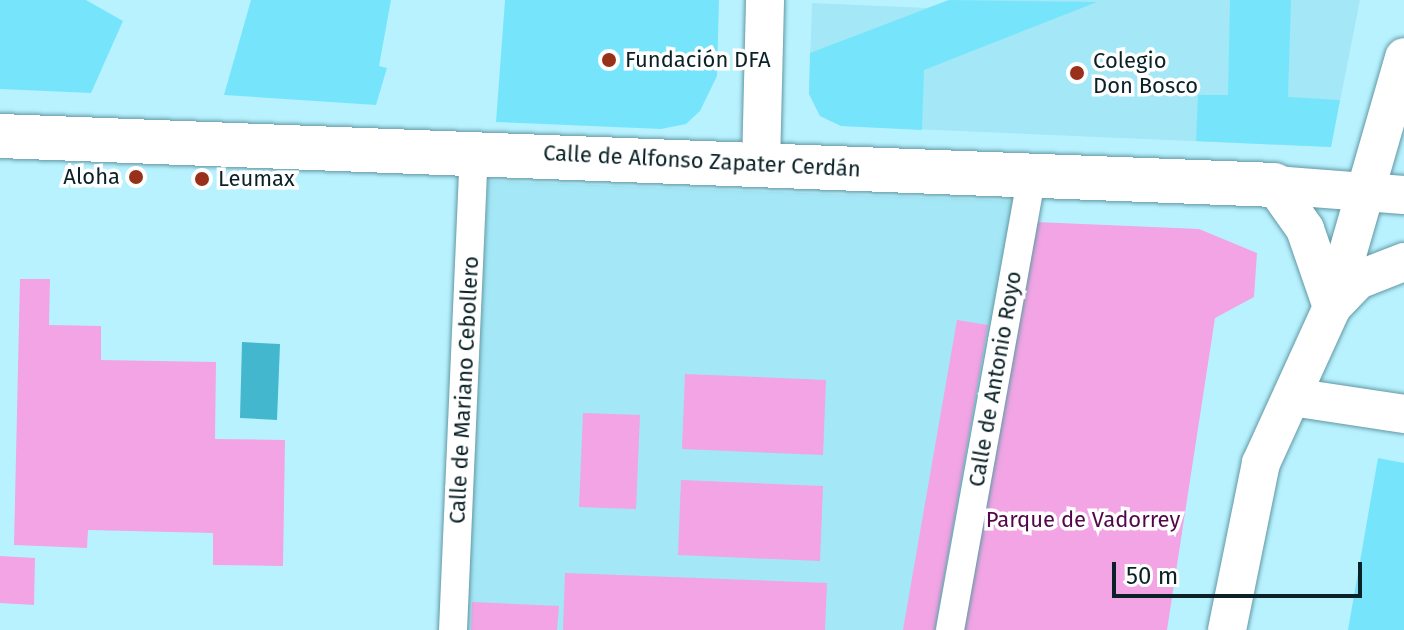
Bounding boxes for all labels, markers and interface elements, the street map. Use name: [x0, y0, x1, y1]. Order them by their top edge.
place label: Fundación DFA: [625, 47, 771, 73]
place label: Colegio Don Bosco: [1093, 47, 1198, 98]
marker: Fundación DFA: [600, 51, 618, 69]
marker: Colegio Don Bosco: [1068, 64, 1086, 82]
street label: Calle de Alfonso Zapater Cerdán: [543, 139, 861, 183]
place label: Aloha: [63, 164, 120, 190]
place label: Leumax: [218, 166, 295, 192]
marker: Aloha: [127, 168, 145, 186]
marker: Leumax: [193, 170, 211, 188]
street label: Calle de Mariano Cebollero: [444, 256, 484, 524]
street label: Calle de Antonio Royo: [963, 269, 1027, 489]
park label: Parque de Vadorrey: [986, 507, 1180, 533]
scale bar: [1116, 546, 1366, 596]
text: 50 m: [1126, 562, 1178, 590]

